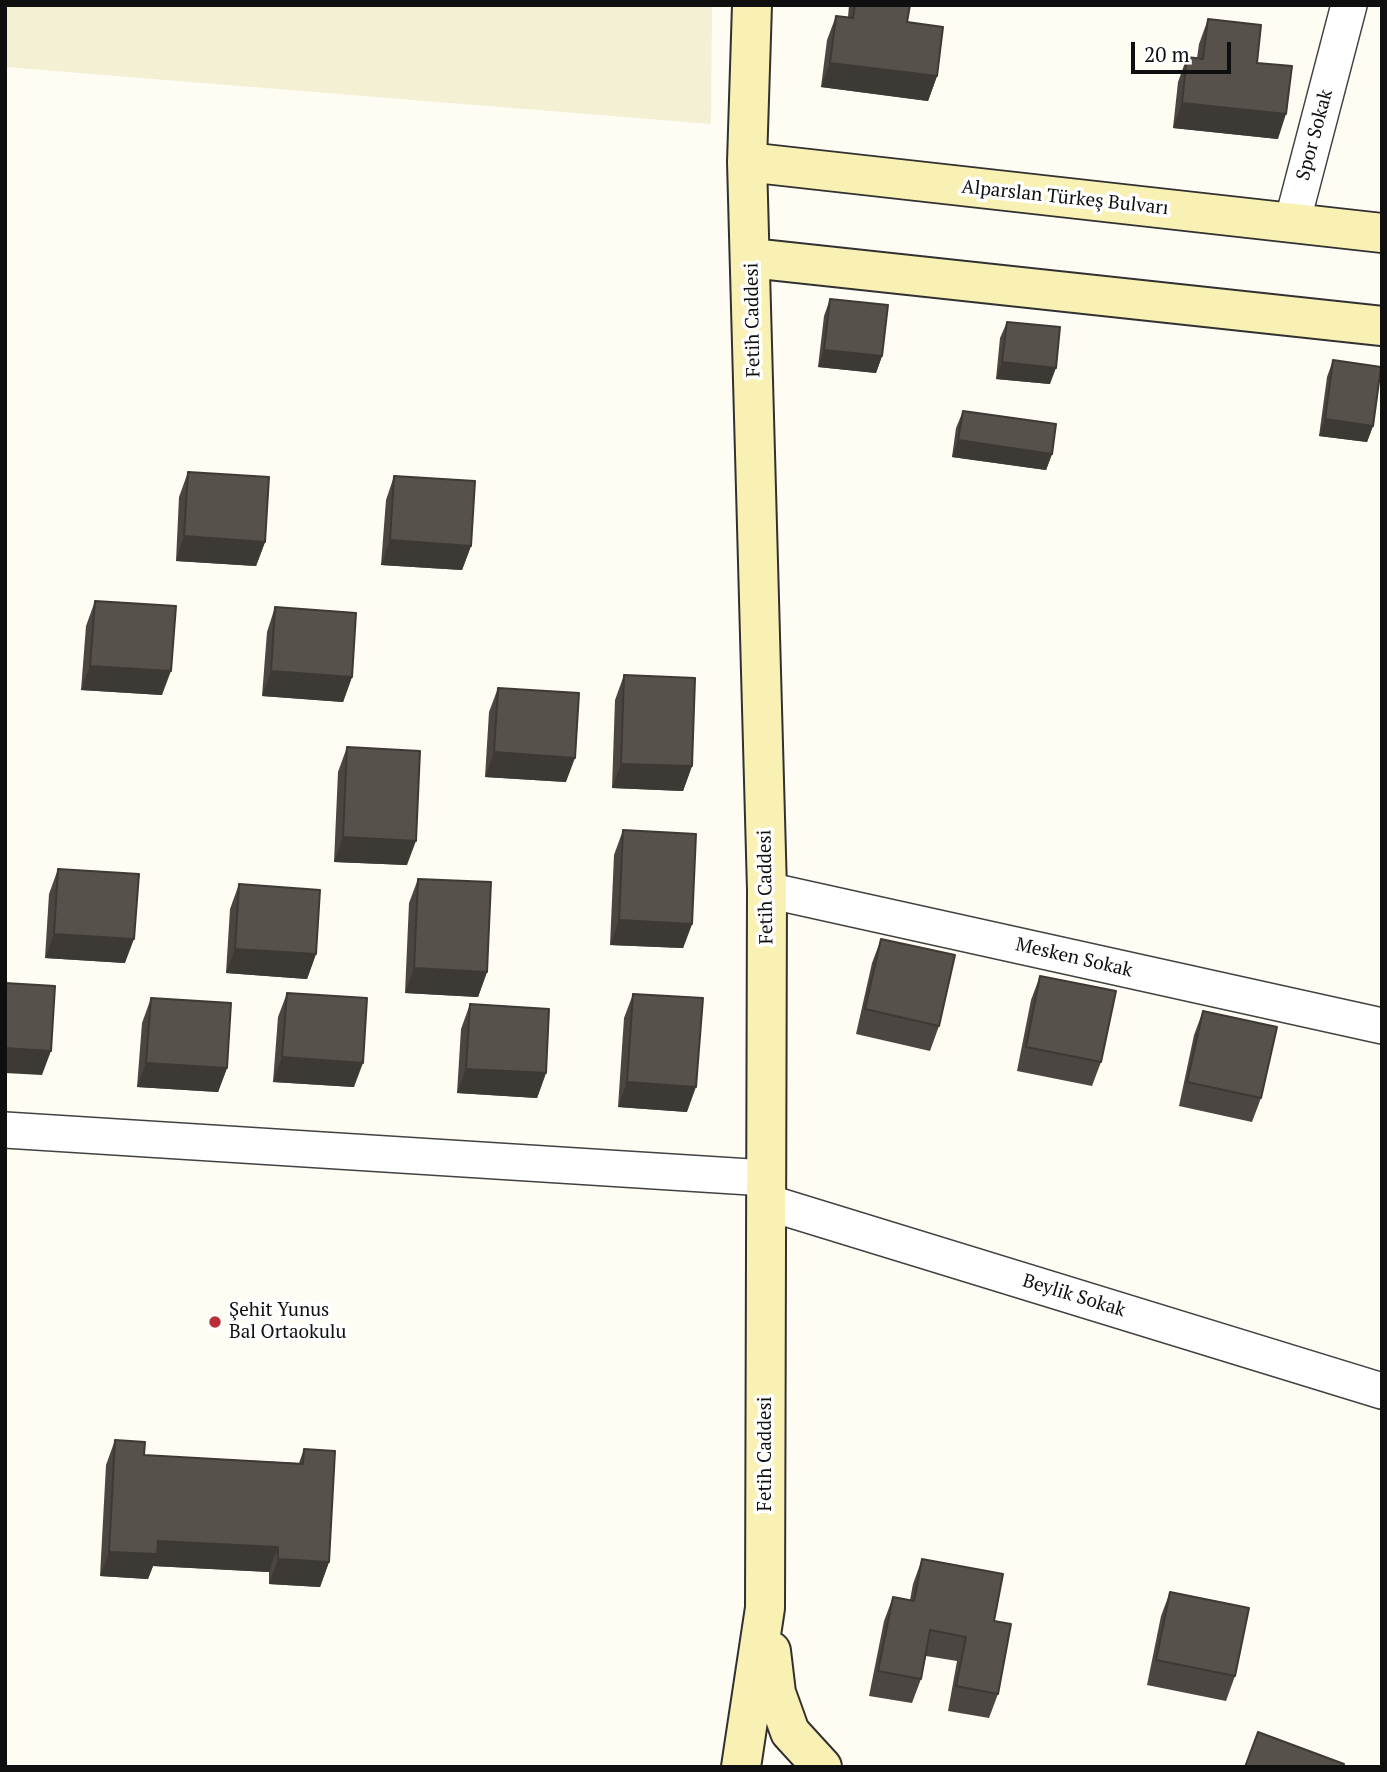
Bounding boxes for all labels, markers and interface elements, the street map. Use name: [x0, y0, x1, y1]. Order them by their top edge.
scale bar: [1135, 28, 1235, 72]
text: 20 m: [1144, 40, 1190, 68]
street label: Spor Sokak: [1292, 87, 1338, 183]
street label: Alparslan Türkeş Bulvarı: [960, 176, 1170, 220]
street label: Fetih Caddesi: [741, 262, 765, 378]
street label: Fetih Caddesi: [754, 829, 778, 945]
street label: Mesken Sokak: [1013, 933, 1135, 983]
street label: Beylik Sokak: [1020, 1270, 1128, 1322]
place label: Şehit Yunus Bal Ortaokulu: [229, 1300, 346, 1344]
marker: Şehit Yunus Bal Ortaokulu: [207, 1314, 223, 1330]
street label: Fetih Caddesi: [755, 1397, 777, 1511]

